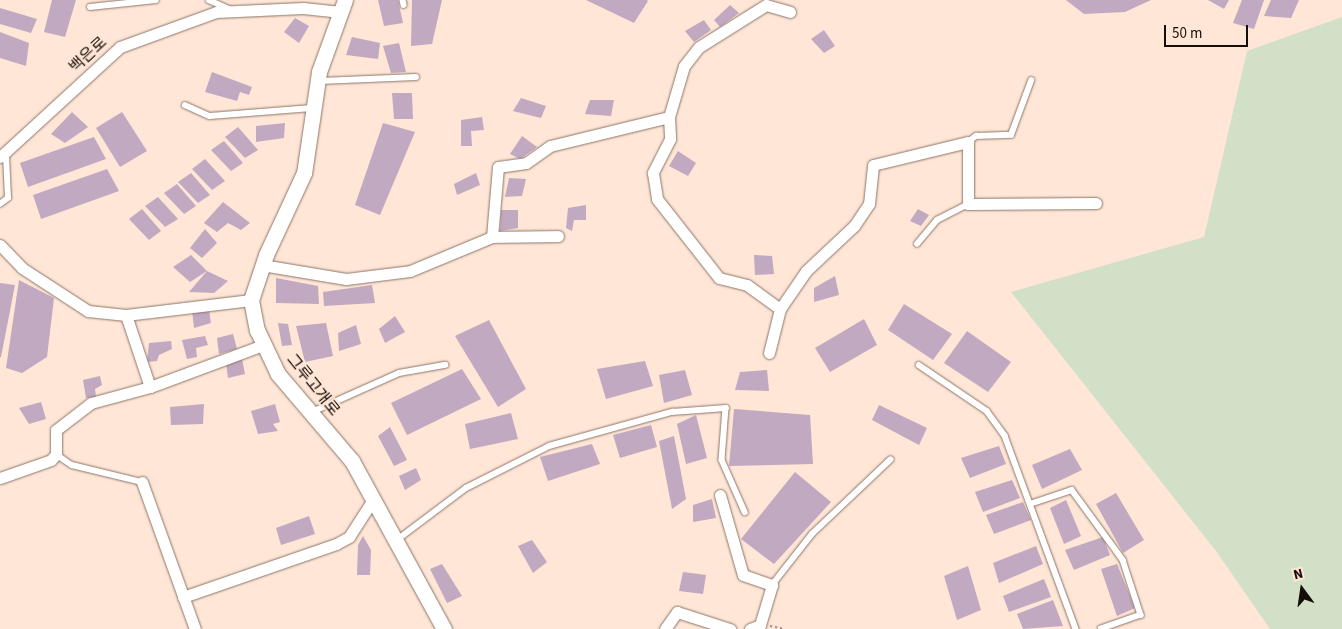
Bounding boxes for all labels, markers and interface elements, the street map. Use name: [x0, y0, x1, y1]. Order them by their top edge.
scale bar: [1167, 15, 1251, 47]
text: 50 m: [1172, 23, 1202, 44]
street label: 백은로: [65, 33, 111, 77]
street label: 그루고개로: [282, 350, 344, 420]
north arrow: [1277, 564, 1327, 614]
text: N: [1291, 564, 1305, 585]

